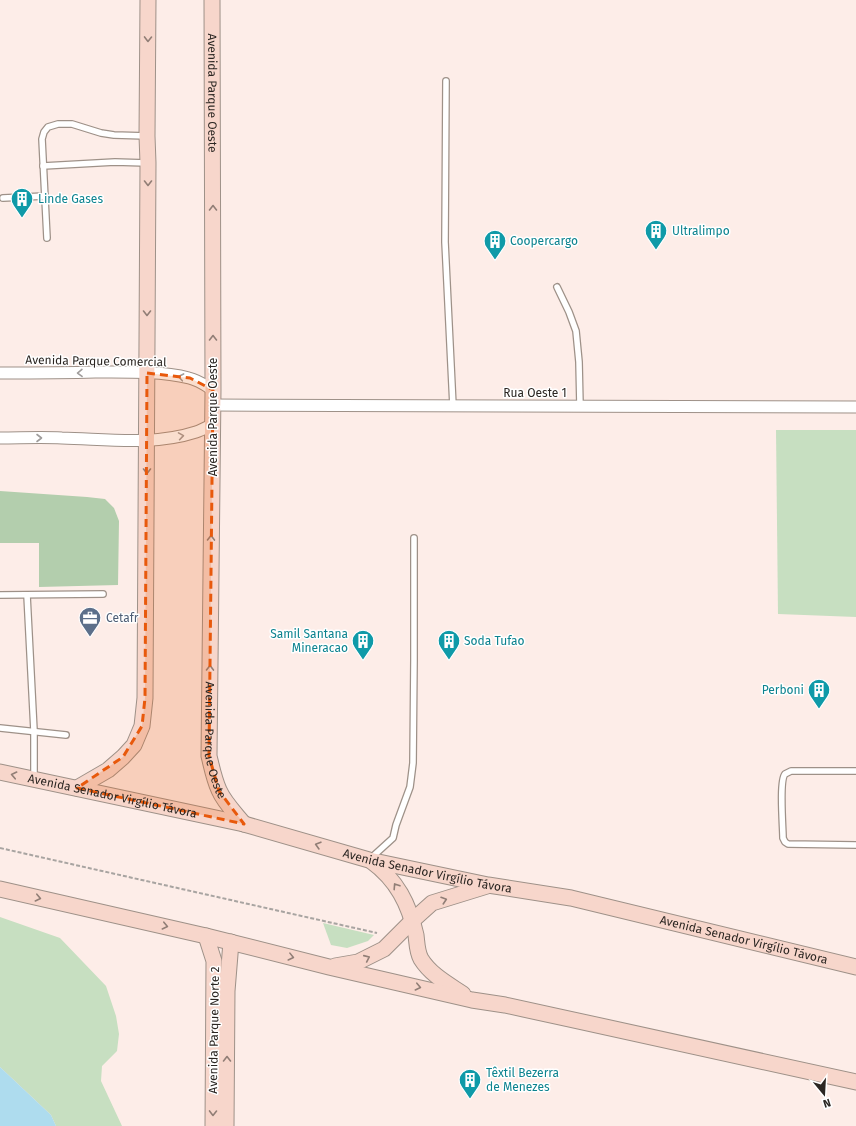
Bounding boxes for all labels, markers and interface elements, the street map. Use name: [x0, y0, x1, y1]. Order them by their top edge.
street label: Avenida Parque Oeste: [205, 34, 219, 152]
one-way arrow: [144, 36, 152, 42]
one-way arrow: [144, 180, 152, 186]
building icon: Linde Gases: [9, 186, 35, 219]
place label: Linde Gases: [38, 192, 103, 206]
one-way arrow: [209, 205, 217, 211]
building icon: Ultralimpo: [643, 218, 669, 251]
place label: Ultralimpo: [672, 224, 730, 238]
building icon: Coopercargo: [482, 228, 508, 261]
place label: Coopercargo: [510, 234, 578, 248]
one-way arrow: [143, 310, 151, 316]
one-way arrow: [209, 335, 217, 341]
street label: Avenida Parque Comercial: [25, 353, 167, 369]
street label: Avenida Parque Oeste: [206, 358, 220, 476]
one-way arrow: [77, 368, 83, 377]
one-way arrow: [178, 373, 185, 381]
street label: Rua Oeste 1: [503, 386, 567, 400]
one-way arrow: [178, 432, 184, 440]
one-way arrow: [36, 434, 42, 442]
one-way arrow: [143, 468, 151, 474]
one-way arrow: [207, 535, 215, 541]
office icon: Cetafr: [77, 605, 103, 638]
place label: Cetafr: [106, 611, 139, 625]
place label: Samil Santana Mineracao: [270, 627, 348, 655]
building icon: Samil Santana Mineracao: [350, 628, 376, 661]
building icon: Soda Tufao: [436, 628, 462, 661]
place label: Soda Tufao: [464, 634, 524, 648]
one-way arrow: [206, 665, 214, 671]
building icon: Perboni: [806, 677, 832, 710]
street label: Avenida Parque Oeste: [201, 681, 229, 801]
place label: Perboni: [762, 683, 804, 697]
one-way arrow: [11, 771, 17, 780]
street label: Avenida Senador Virgílio Távora: [27, 771, 198, 821]
one-way arrow: [315, 841, 322, 850]
street label: Avenida Senador Virgílio Távora: [341, 846, 513, 896]
one-way arrow: [393, 883, 401, 890]
one-way arrow: [35, 893, 41, 901]
one-way arrow: [440, 896, 447, 904]
street label: Avenida Senador Virgílio Távora: [658, 913, 829, 967]
one-way arrow: [162, 922, 168, 930]
one-way arrow: [287, 952, 294, 961]
one-way arrow: [363, 954, 370, 962]
street label: Avenida Parque Norte 2: [206, 966, 222, 1094]
one-way arrow: [414, 983, 421, 991]
one-way arrow: [223, 1056, 231, 1062]
place label: Têxtil Bezerra de Menezes: [486, 1066, 559, 1094]
building icon: Têxtil Bezerra de Menezes: [457, 1067, 483, 1100]
north arrow: [804, 1074, 844, 1114]
text: N: [821, 1096, 832, 1110]
one-way arrow: [209, 1110, 217, 1116]

